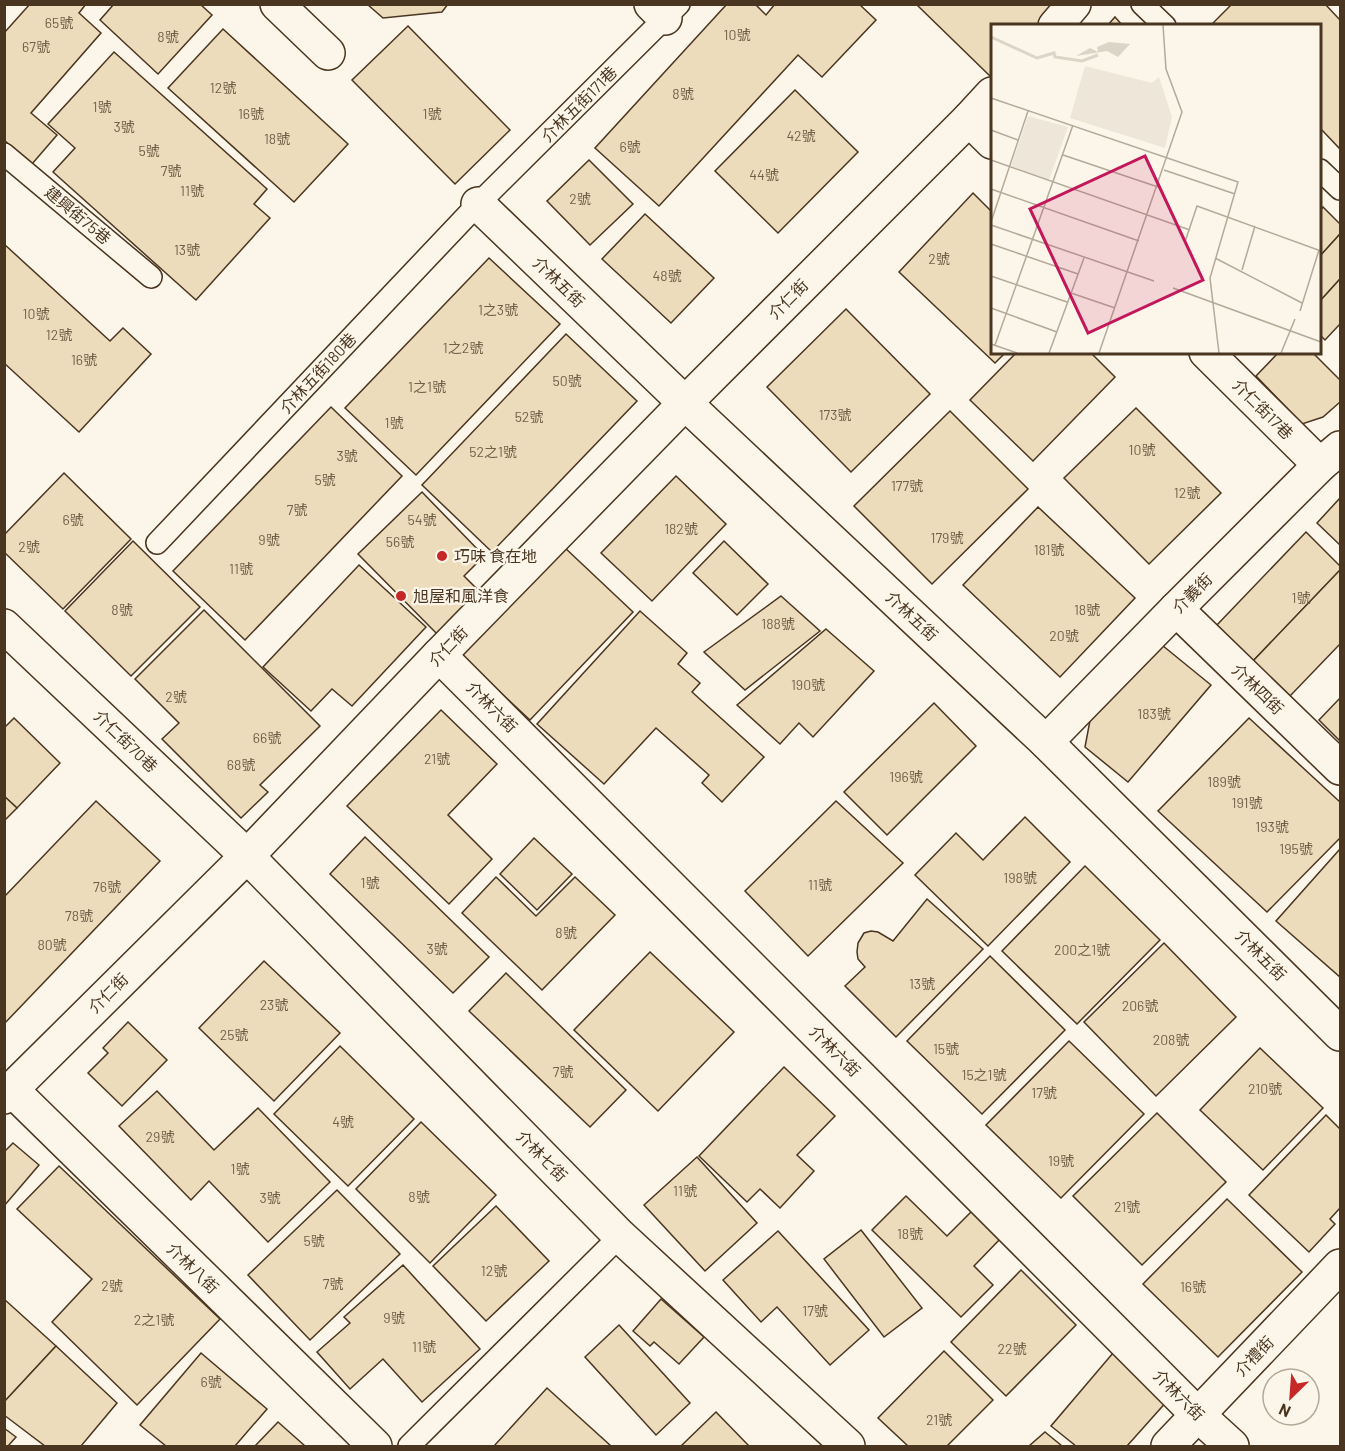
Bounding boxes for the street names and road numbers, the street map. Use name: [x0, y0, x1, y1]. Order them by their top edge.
street label: 介林五街171巷: [537, 62, 620, 145]
street label: 建興街75巷: [42, 182, 115, 248]
street label: 介林五街: [530, 253, 589, 311]
street label: 介仁街: [764, 275, 811, 322]
street label: 介林五街180巷: [276, 329, 360, 417]
street label: 介仁街17巷: [1229, 375, 1297, 443]
street label: 介義街: [1168, 569, 1215, 616]
street label: 介林五街: [882, 587, 942, 644]
street label: 介仁街: [424, 622, 471, 670]
street label: 介林四街: [1229, 660, 1288, 718]
street label: 介林六街: [463, 677, 522, 736]
street label: 介仁街70巷: [91, 706, 162, 775]
street label: 介林五街: [1232, 925, 1291, 984]
street label: 介仁街: [84, 969, 131, 1016]
street label: 介林六街: [806, 1021, 865, 1080]
street label: 介林七街: [513, 1126, 572, 1185]
street label: 介林八街: [164, 1239, 223, 1297]
street label: 介禮街: [1230, 1332, 1277, 1380]
street label: 介林六街: [1150, 1365, 1209, 1424]

